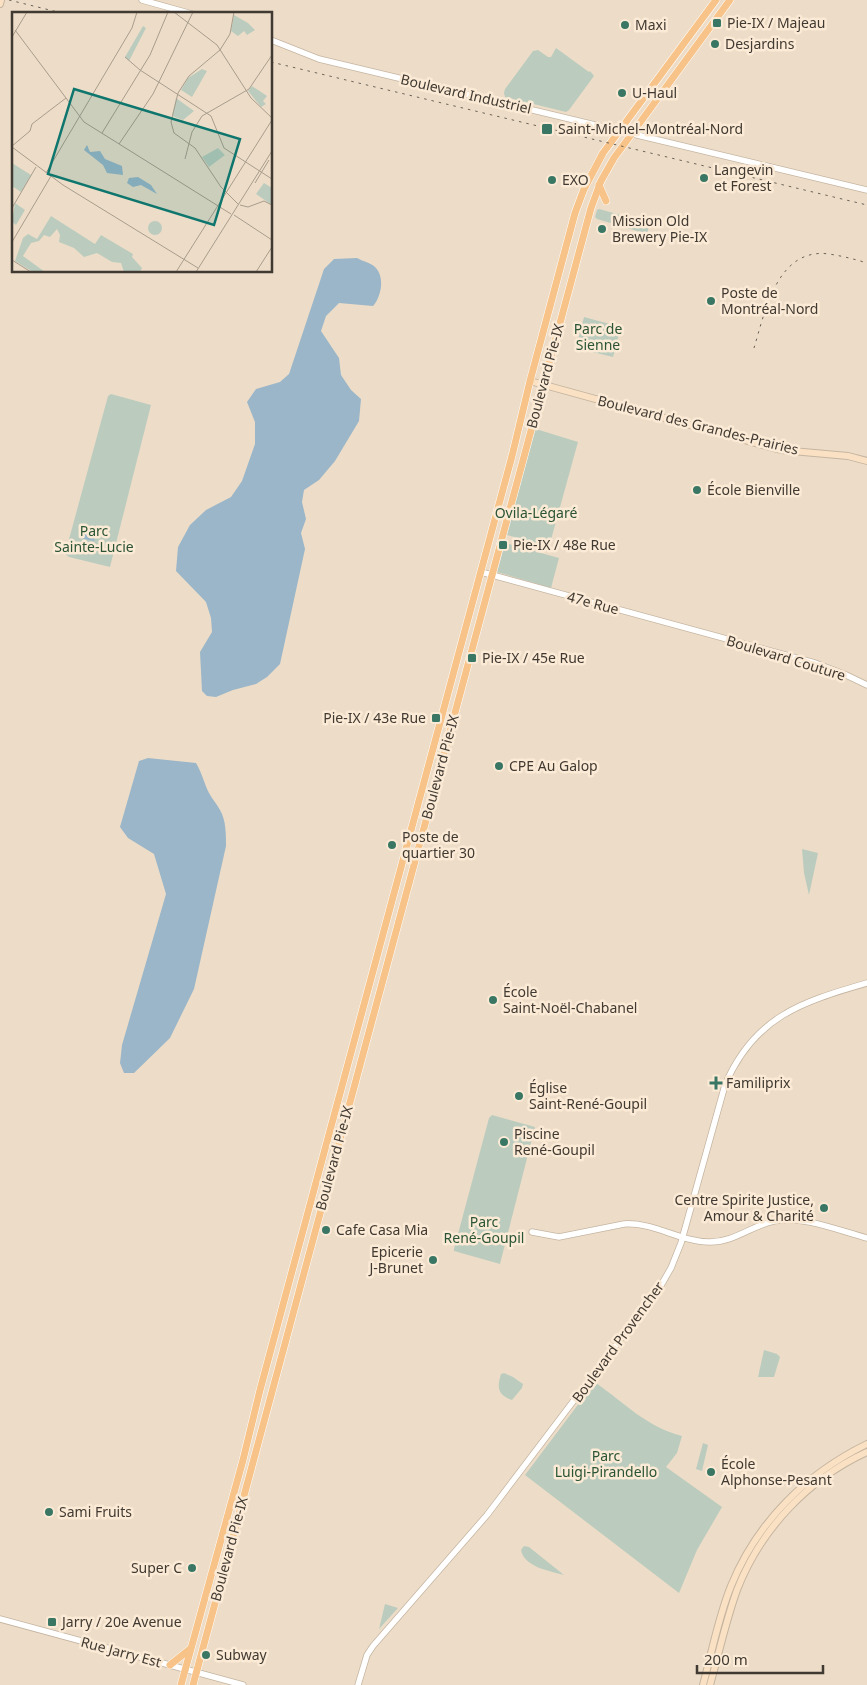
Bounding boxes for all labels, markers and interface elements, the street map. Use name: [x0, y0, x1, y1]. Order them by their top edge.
inset map: [12, 12, 272, 272]
place label: Pie-IX / Majeau: [727, 13, 826, 32]
place label: Maxi: [635, 15, 667, 34]
marker: Pie-IX / Majeau: [711, 17, 723, 29]
marker: Maxi: [619, 19, 631, 31]
place label: Desjardins: [725, 34, 795, 53]
marker: Desjardins: [709, 38, 721, 50]
street label: Boulevard Industriel: [399, 69, 533, 118]
place label: U-Haul: [632, 83, 677, 102]
marker: U-Haul: [616, 87, 628, 99]
place label: Saint-Michel–Montréal-Nord: [558, 119, 743, 138]
marker: Saint-Michel–Montréal-Nord: [540, 122, 554, 136]
place label: Langevin et Forest: [714, 160, 773, 195]
place label: EXO: [562, 170, 589, 189]
marker: Langevin et Forest: [698, 172, 710, 184]
marker: EXO: [546, 174, 558, 186]
place label: Mission Old Brewery Pie-IX: [612, 211, 708, 246]
marker: Mission Old Brewery Pie-IX: [596, 223, 608, 235]
place label: Poste de Montréal-Nord: [721, 283, 818, 318]
marker: Poste de Montréal-Nord: [705, 295, 717, 307]
park label: Parc de Sienne: [574, 319, 622, 354]
street label: Boulevard Pie-IX: [521, 321, 568, 430]
street label: Boulevard des Grandes-Prairies: [596, 390, 801, 459]
place label: École Bienville: [707, 480, 800, 499]
marker: École Bienville: [691, 484, 703, 496]
park label: Ovila-Légaré: [495, 503, 577, 522]
park label: Parc Sainte-Lucie: [54, 521, 134, 556]
place label: Pie-IX / 48e Rue: [513, 535, 616, 554]
marker: Pie-IX / 48e Rue: [497, 539, 509, 551]
street label: 47e Rue: [565, 587, 621, 619]
street label: Boulevard Couture: [724, 630, 848, 685]
place label: Pie-IX / 45e Rue: [482, 648, 585, 667]
marker: Pie-IX / 45e Rue: [466, 652, 478, 664]
place label: Pie-IX / 43e Rue: [323, 708, 426, 727]
street label: Boulevard Pie-IX: [416, 712, 463, 821]
marker: Pie-IX / 43e Rue: [430, 712, 442, 724]
place label: CPE Au Galop: [509, 756, 598, 775]
marker: CPE Au Galop: [493, 760, 505, 772]
place label: Poste de quartier 30: [402, 827, 475, 862]
marker: Poste de quartier 30: [386, 839, 398, 851]
place label: École Saint-Noël-Chabanel: [503, 982, 637, 1017]
marker: École Saint-Noël-Chabanel: [487, 994, 499, 1006]
place label: Familiprix: [726, 1073, 791, 1092]
marker: Familiprix: [710, 1077, 722, 1089]
place label: Église Saint-René-Goupil: [529, 1078, 647, 1113]
marker: Église Saint-René-Goupil: [513, 1090, 525, 1102]
street label: Boulevard Pie-IX: [310, 1103, 357, 1212]
place label: Piscine René-Goupil: [514, 1124, 595, 1159]
marker: Piscine René-Goupil: [498, 1136, 510, 1148]
place label: Centre Spirite Justice, Amour & Charité: [674, 1190, 814, 1225]
marker: Centre Spirite Justice, Amour & Charité: [818, 1202, 830, 1214]
park label: Parc René-Goupil: [444, 1212, 524, 1247]
place label: Cafe Casa Mia: [336, 1220, 428, 1239]
marker: Cafe Casa Mia: [320, 1224, 332, 1236]
place label: Epicerie J-Brunet: [368, 1242, 423, 1277]
marker: Epicerie J-Brunet: [427, 1254, 439, 1266]
street label: Boulevard Provencher: [567, 1277, 668, 1406]
park label: Parc Luigi-Pirandello: [555, 1446, 657, 1481]
place label: École Alphonse-Pesant: [721, 1454, 832, 1489]
marker: École Alphonse-Pesant: [705, 1466, 717, 1478]
street label: Boulevard Pie-IX: [205, 1494, 252, 1603]
place label: Sami Fruits: [59, 1502, 132, 1521]
marker: Sami Fruits: [43, 1506, 55, 1518]
place label: Super C: [131, 1558, 182, 1577]
marker: Super C: [186, 1562, 198, 1574]
place label: Jarry / 20e Avenue: [60, 1612, 182, 1631]
marker: Jarry / 20e Avenue: [46, 1616, 58, 1628]
street label: Rue Jarry Est: [79, 1632, 163, 1671]
scale bar: [697, 1642, 823, 1674]
place label: Subway: [216, 1645, 268, 1664]
marker: Subway: [200, 1649, 212, 1661]
text: 200 m: [704, 1649, 748, 1669]

